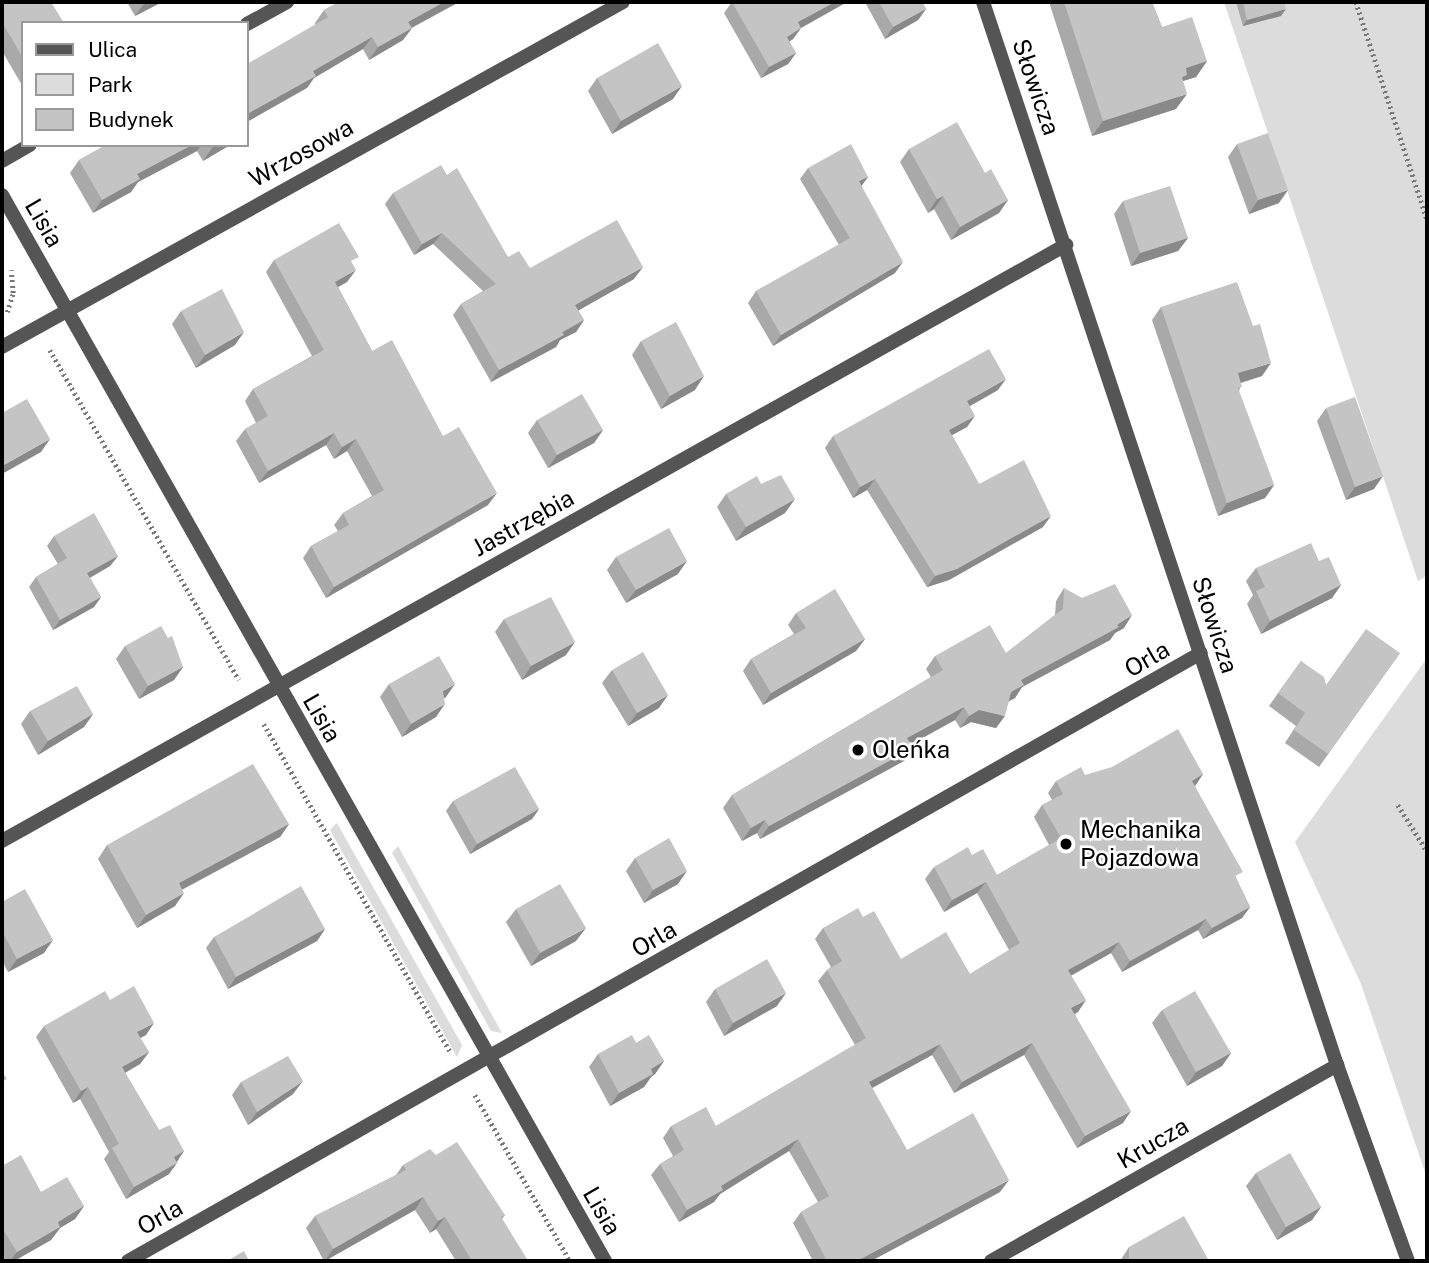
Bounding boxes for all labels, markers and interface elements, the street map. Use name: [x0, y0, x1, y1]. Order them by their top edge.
legend: [21, 21, 248, 147]
street label: Słowicza: [1006, 35, 1066, 139]
text: Ulica: [88, 37, 137, 62]
text: Park: [88, 72, 133, 97]
text: Budynek: [88, 107, 174, 132]
street label: Wrzosowa: [244, 113, 358, 193]
street label: Lisia: [19, 194, 69, 252]
street label: Jastrzębia: [467, 483, 579, 563]
street label: Słowicza: [1186, 573, 1244, 677]
street label: Orla: [1119, 635, 1175, 683]
street label: Lisia: [297, 689, 347, 747]
place label: Oleńka: [872, 736, 950, 764]
marker: Oleńka: [850, 742, 866, 758]
place label: Mechanika Pojazdowa: [1080, 816, 1201, 872]
marker: Mechanika Pojazdowa: [1058, 836, 1074, 852]
street label: Orla: [626, 915, 682, 963]
street label: Krucza: [1112, 1111, 1194, 1175]
street label: Lisia: [577, 1182, 627, 1240]
street label: Orla: [132, 1193, 188, 1241]

